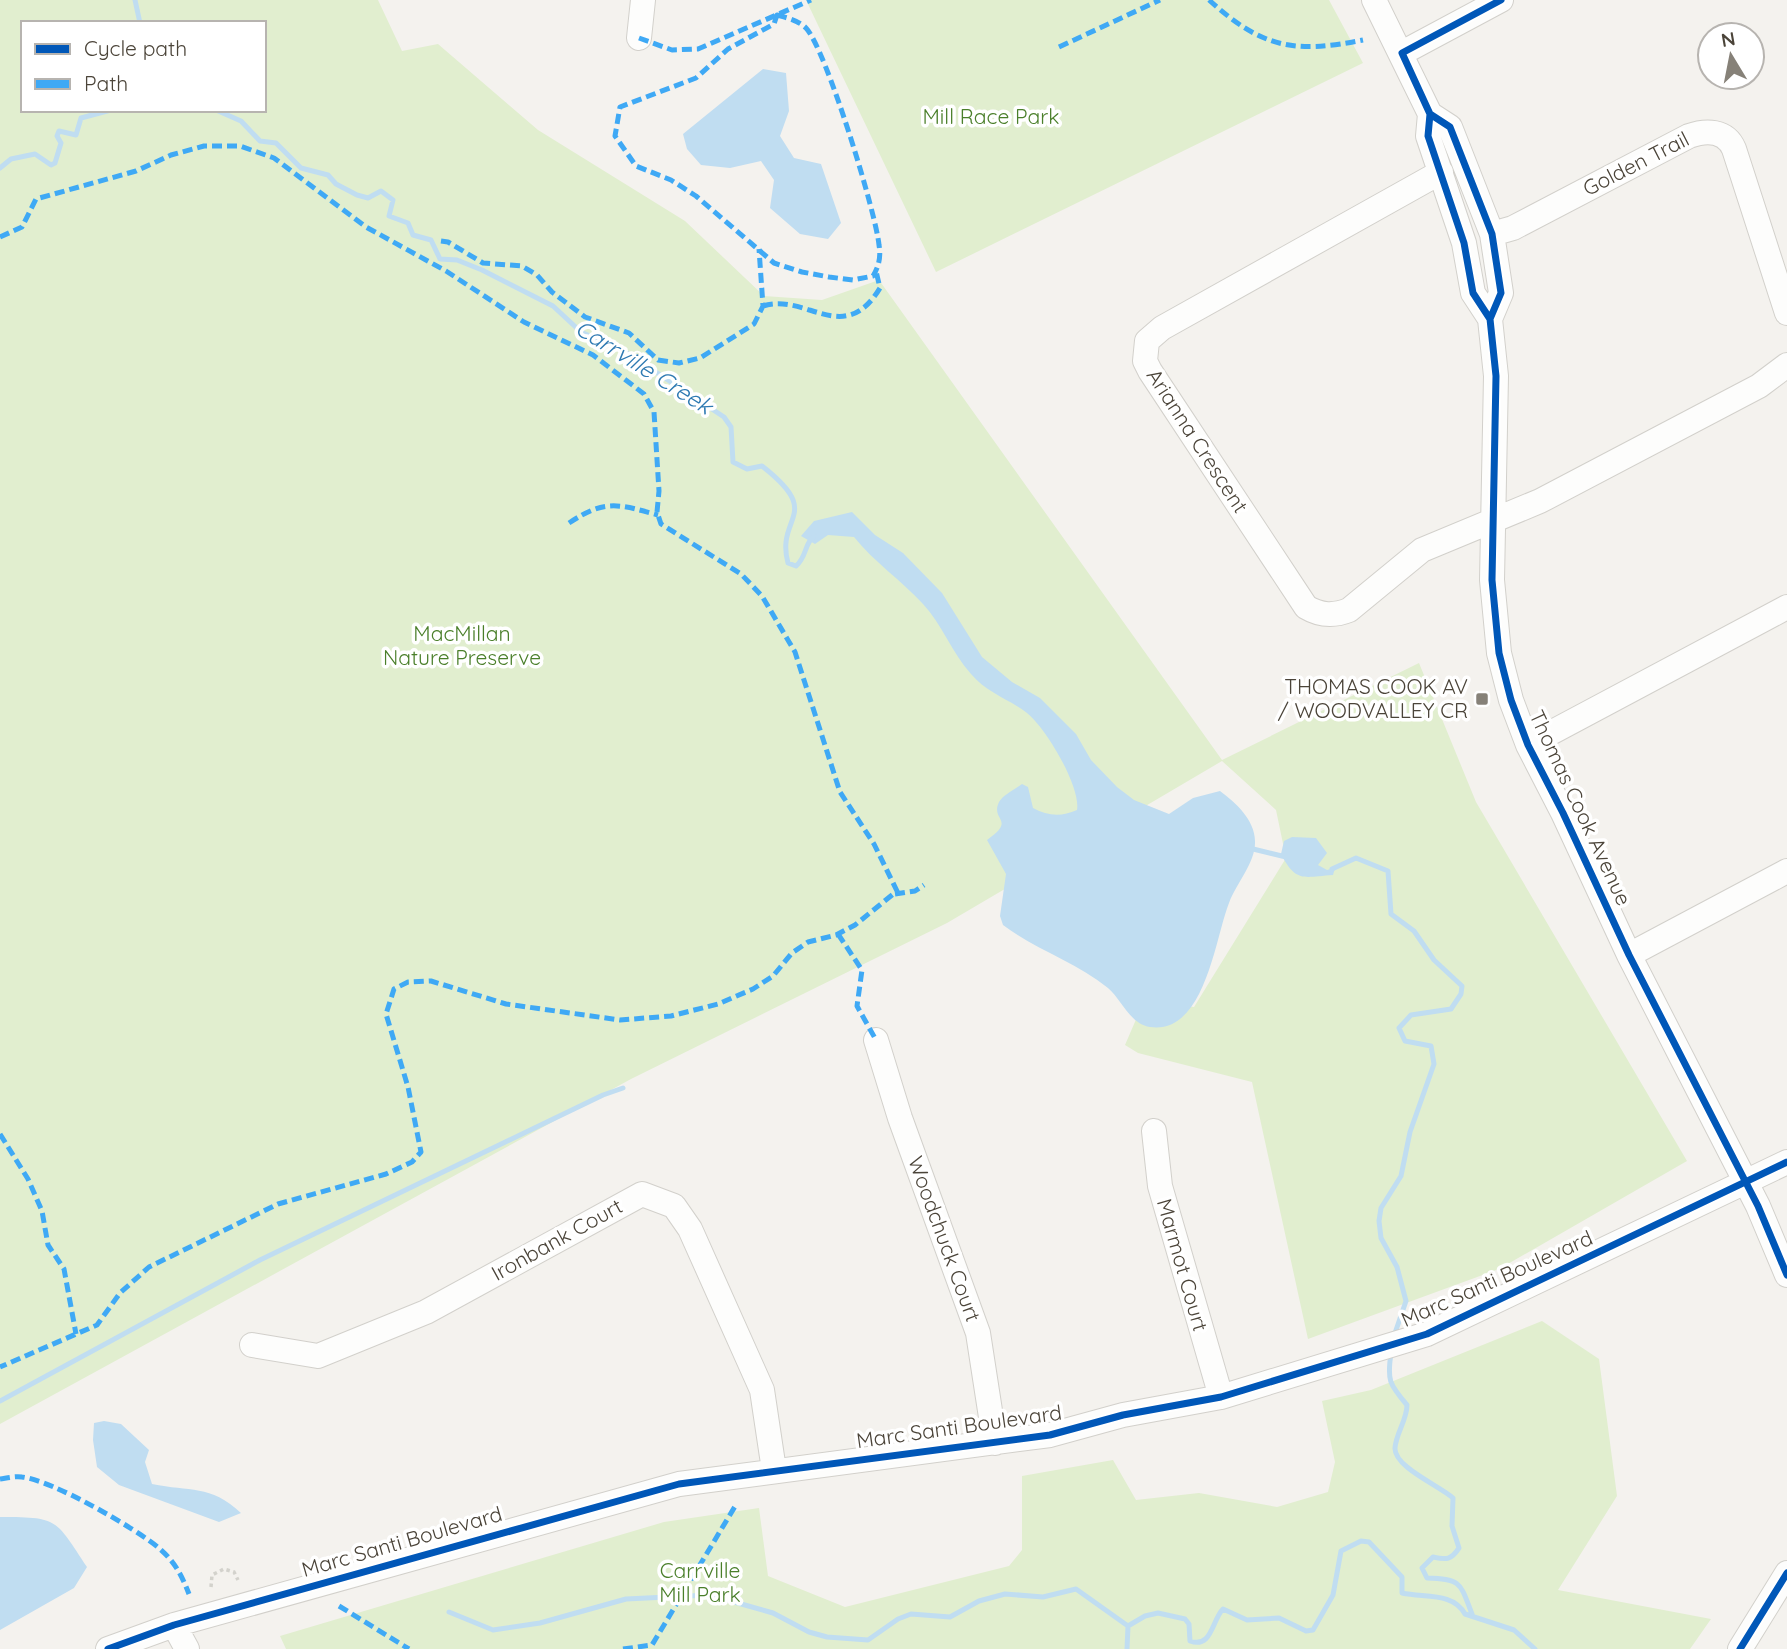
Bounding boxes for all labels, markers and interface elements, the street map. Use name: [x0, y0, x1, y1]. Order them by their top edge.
legend: [21, 21, 266, 112]
north arrow: [1696, 21, 1766, 91]
text: N: [1719, 26, 1737, 52]
text: Cycle path: [84, 35, 187, 61]
text: Path: [84, 70, 128, 96]
park label: Mill Race Park: [922, 103, 1060, 129]
street label: Golden Trail: [1578, 125, 1693, 201]
water label: Carrville Creek: [570, 313, 720, 421]
street label: Arianna Crescent: [1142, 363, 1254, 517]
park label: MacMillan Nature Preserve: [383, 620, 541, 670]
place label: THOMAS COOK AV / WOODVALLEY CR: [1278, 673, 1468, 723]
marker: THOMAS COOK AV / WOODVALLEY CR: [1474, 691, 1490, 707]
street label: Thomas Cook Avenue: [1524, 706, 1638, 909]
street label: Woodchuck Court: [903, 1152, 987, 1325]
street label: Ironbank Court: [486, 1192, 627, 1286]
street label: Marmot Court: [1152, 1196, 1214, 1334]
street label: Marc Santi Boulevard: [1397, 1224, 1597, 1332]
street label: Marc Santi Boulevard: [854, 1399, 1063, 1453]
street label: Marc Santi Boulevard: [299, 1500, 505, 1582]
park label: Carrville Mill Park: [659, 1557, 741, 1607]

